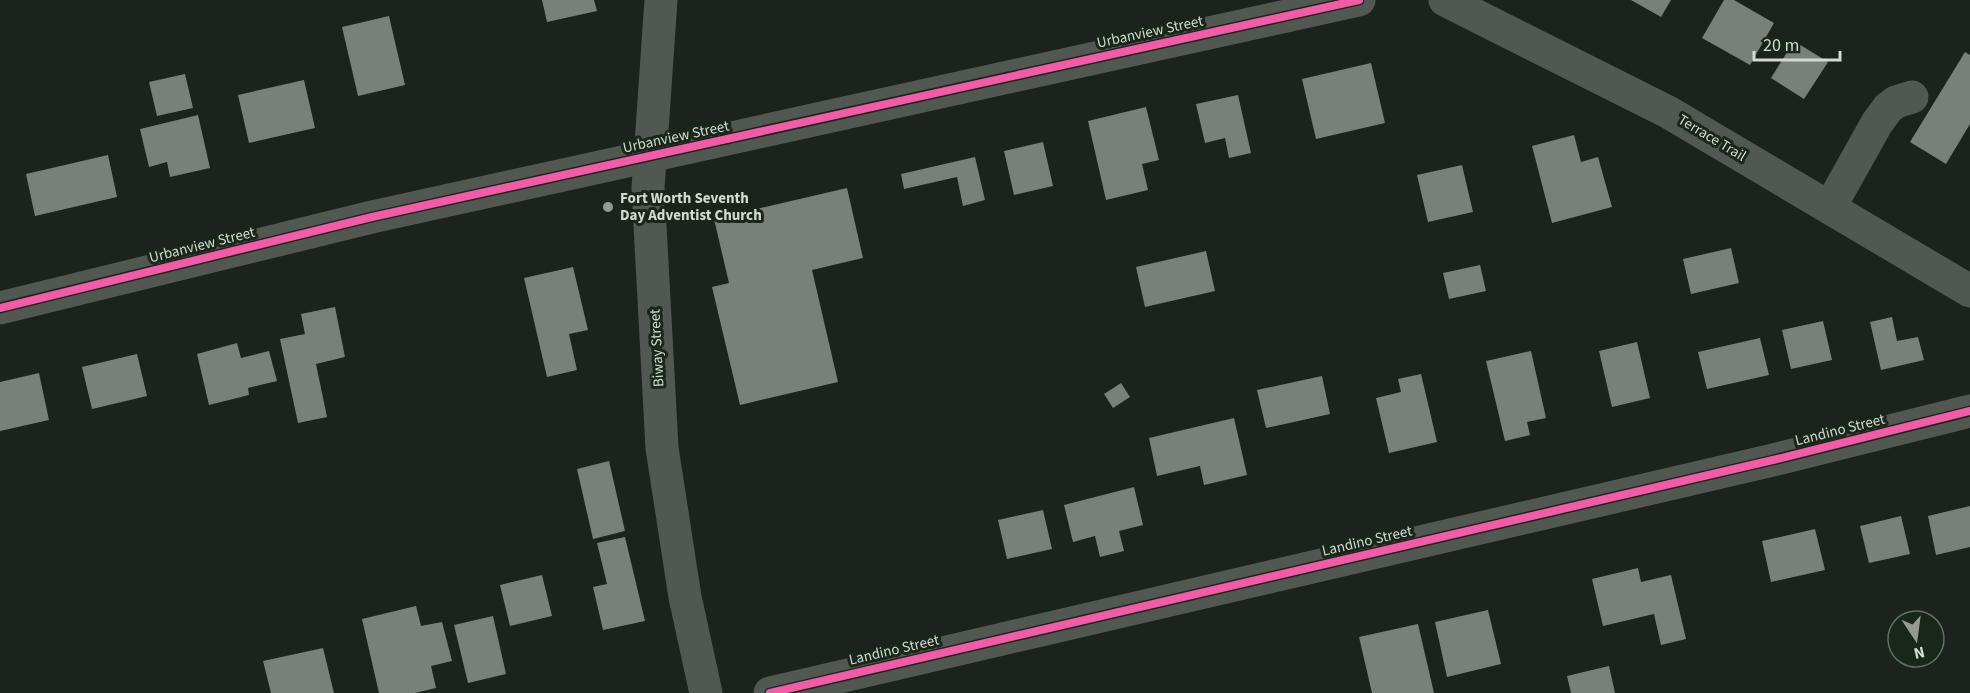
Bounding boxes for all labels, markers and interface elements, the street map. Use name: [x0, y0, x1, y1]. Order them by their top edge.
street label: Urbanview Street: [1095, 10, 1205, 54]
scale bar: [1754, 24, 1840, 62]
text: 20 m: [1763, 33, 1799, 58]
street label: Terrace Trail: [1674, 109, 1750, 167]
street label: Urbanview Street: [621, 115, 731, 159]
place label: Fort Worth Seventh Day Adventist Church: [620, 188, 762, 226]
marker: Fort Worth Seventh Day Adventist Church: [601, 200, 615, 214]
street label: Urbanview Street: [147, 222, 257, 268]
street label: Biway Street: [644, 308, 670, 388]
street label: Landino Street: [1793, 409, 1887, 451]
street label: Landino Street: [1320, 520, 1414, 562]
north arrow: [1886, 609, 1946, 669]
street label: Landino Street: [847, 629, 941, 671]
text: N: [1911, 641, 1927, 665]

